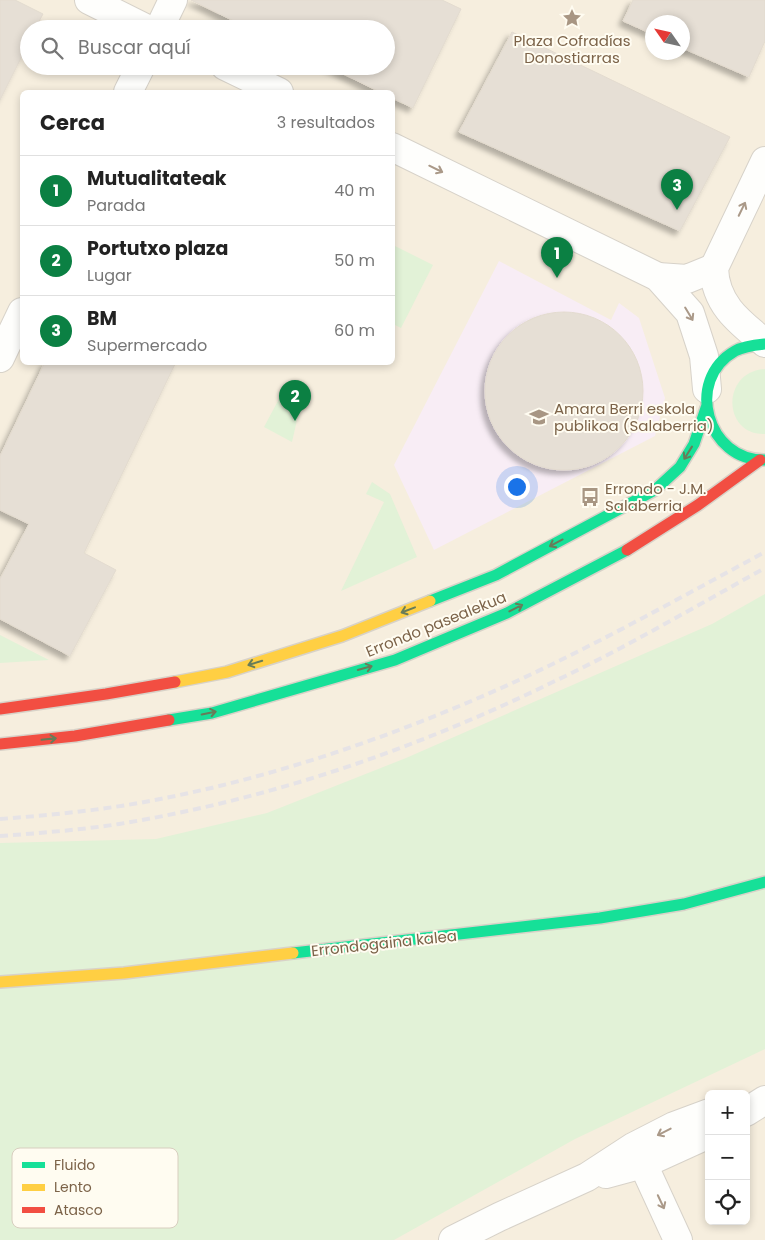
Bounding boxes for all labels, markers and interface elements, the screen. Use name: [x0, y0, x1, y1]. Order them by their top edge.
place icon: Plaza Cofradías Donostiarras: [561, 7, 583, 29]
north arrow: [645, 15, 690, 60]
search box: [20, 20, 395, 75]
place label: Plaza Cofradías Donostiarras: [513, 30, 631, 68]
icon: search: [38, 34, 66, 62]
text: Buscar aquí: [78, 34, 191, 61]
text: Cerca: [40, 108, 105, 137]
text: 3 resultados: [277, 111, 375, 134]
one-way arrow: [429, 164, 444, 174]
text: Mutualitateak: [87, 165, 227, 192]
pin: 3: [661, 169, 693, 210]
text: 1: [53, 179, 59, 202]
text: 40 m: [334, 179, 375, 202]
text: Parada: [87, 194, 146, 217]
one-way arrow: [737, 201, 747, 216]
text: Portutxo plaza: [87, 235, 228, 262]
pin: 1: [541, 237, 573, 278]
text: 2: [51, 249, 61, 272]
text: 50 m: [334, 249, 375, 272]
text: Lugar: [87, 264, 132, 287]
text: BM: [87, 305, 117, 332]
one-way arrow: [683, 307, 694, 321]
text: 3: [51, 319, 61, 342]
text: 60 m: [334, 319, 375, 342]
text: Supermercado: [87, 334, 207, 357]
pin: 2: [279, 380, 311, 421]
place label: Amara Berri eskola publikoa (Salaberria): [554, 398, 714, 436]
school or university icon: Amara Berri eskola publikoa (Salaberria): [528, 406, 550, 428]
one-way arrow: [683, 446, 693, 460]
your location: [504, 474, 530, 500]
place label: Errondo - J.M. Salaberria: [605, 478, 706, 516]
bus stop icon: Errondo - J.M. Salaberria: [579, 486, 601, 508]
one-way arrow: [549, 539, 564, 548]
street label: Errondo pasealekua: [363, 586, 509, 662]
one-way arrow: [508, 603, 523, 613]
one-way arrow: [401, 606, 416, 615]
one-way arrow: [247, 659, 263, 669]
one-way arrow: [357, 663, 373, 673]
one-way arrow: [200, 708, 216, 718]
one-way arrow: [40, 734, 56, 744]
street label: Errondogaina kalea: [310, 925, 458, 961]
map controls: [705, 1090, 750, 1225]
button: +: [705, 1090, 750, 1135]
one-way arrow: [657, 1128, 672, 1137]
button: −: [705, 1135, 750, 1180]
legend: [12, 1148, 178, 1228]
text: Fluido: [54, 1155, 95, 1175]
text: Lento: [54, 1177, 92, 1197]
button: locate: [705, 1180, 750, 1225]
one-way arrow: [656, 1194, 666, 1209]
text: Atasco: [54, 1200, 103, 1220]

